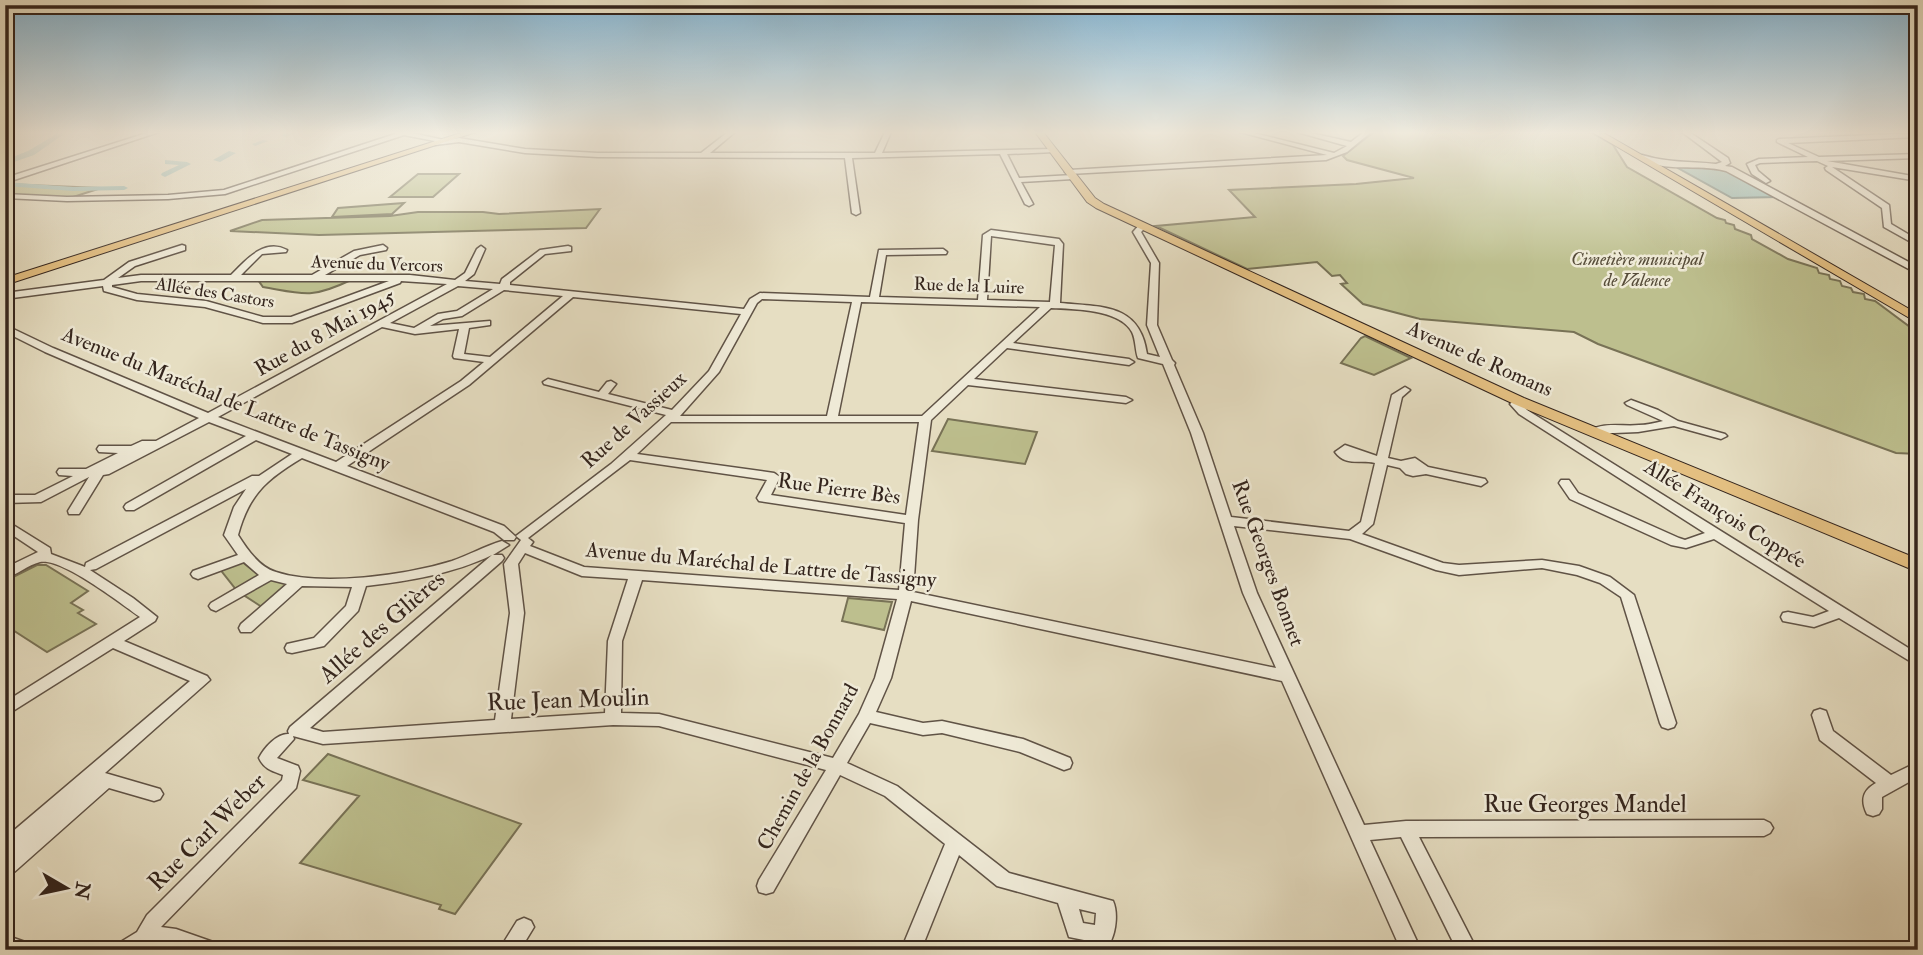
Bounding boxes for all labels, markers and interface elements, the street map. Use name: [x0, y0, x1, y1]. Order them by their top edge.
park label: Cimetière municipal de Valence: [1571, 248, 1705, 292]
street label: Avenue du Vercors: [310, 250, 443, 278]
street label: Allée des Castors: [153, 272, 276, 314]
street label: Rue de la Luire: [913, 273, 1025, 299]
street label: Rue du 8 Mai 1945: [250, 283, 401, 383]
street label: Avenue de Romans: [1402, 314, 1557, 403]
street label: Avenue du Maréchal de Lattre de Tassigny: [57, 320, 395, 478]
street label: Rue de Vassieux: [576, 365, 693, 475]
street label: Allée François Coppée: [1638, 453, 1811, 575]
street label: Rue Pierre Bès: [776, 467, 902, 511]
street label: Rue Georges Bonnet: [1225, 476, 1311, 650]
street label: Avenue du Maréchal de Lattre de Tassigny: [584, 536, 938, 594]
street label: Allée des Glières: [312, 564, 452, 691]
street label: Chemin de la Bonnard: [751, 678, 865, 855]
street label: Rue Jean Moulin: [486, 682, 650, 718]
street label: Rue Carl Weber: [141, 766, 273, 898]
street label: Rue Georges Mandel: [1483, 789, 1687, 820]
north arrow: [32, 853, 102, 923]
text: N: [68, 879, 95, 902]

